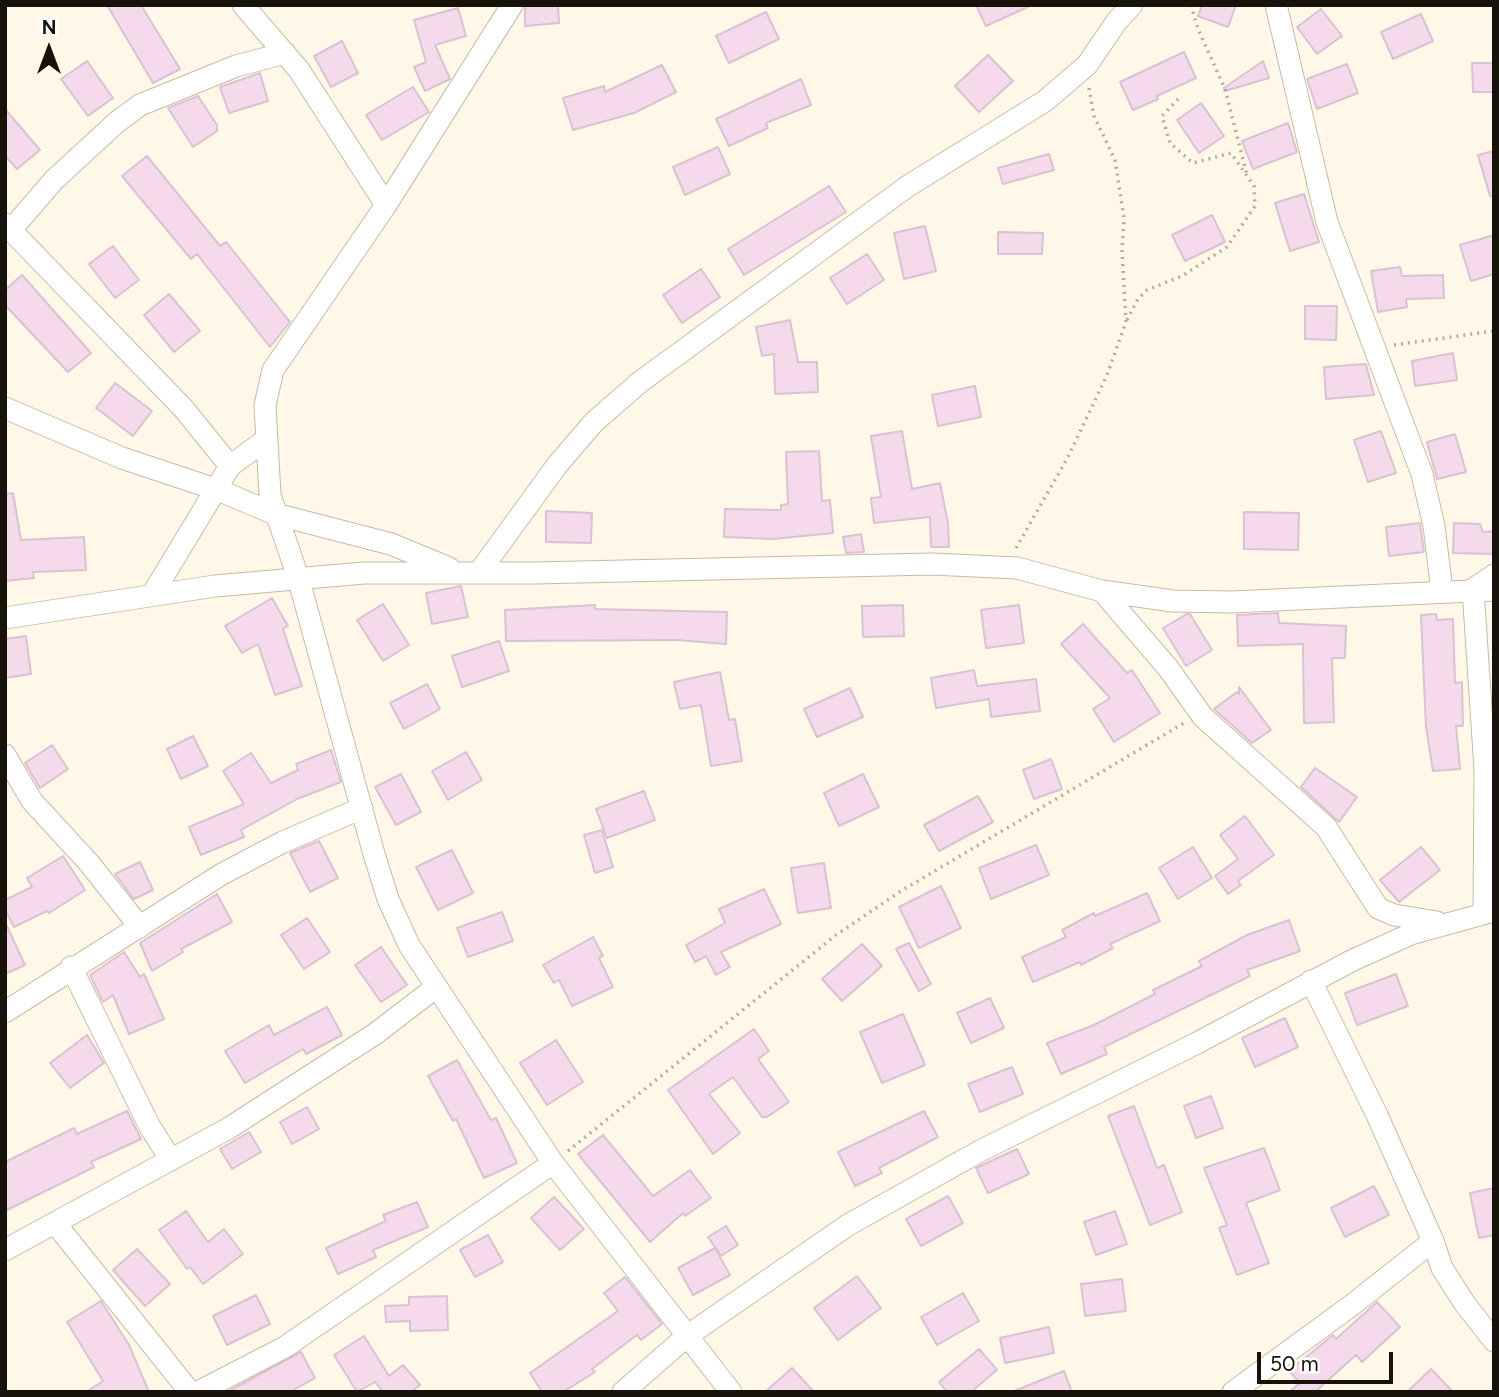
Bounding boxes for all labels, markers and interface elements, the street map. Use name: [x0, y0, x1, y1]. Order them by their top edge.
north arrow: [14, 14, 84, 84]
text: N: [42, 16, 56, 39]
scale bar: [1261, 1338, 1398, 1382]
text: 50 m: [1270, 1351, 1319, 1376]

